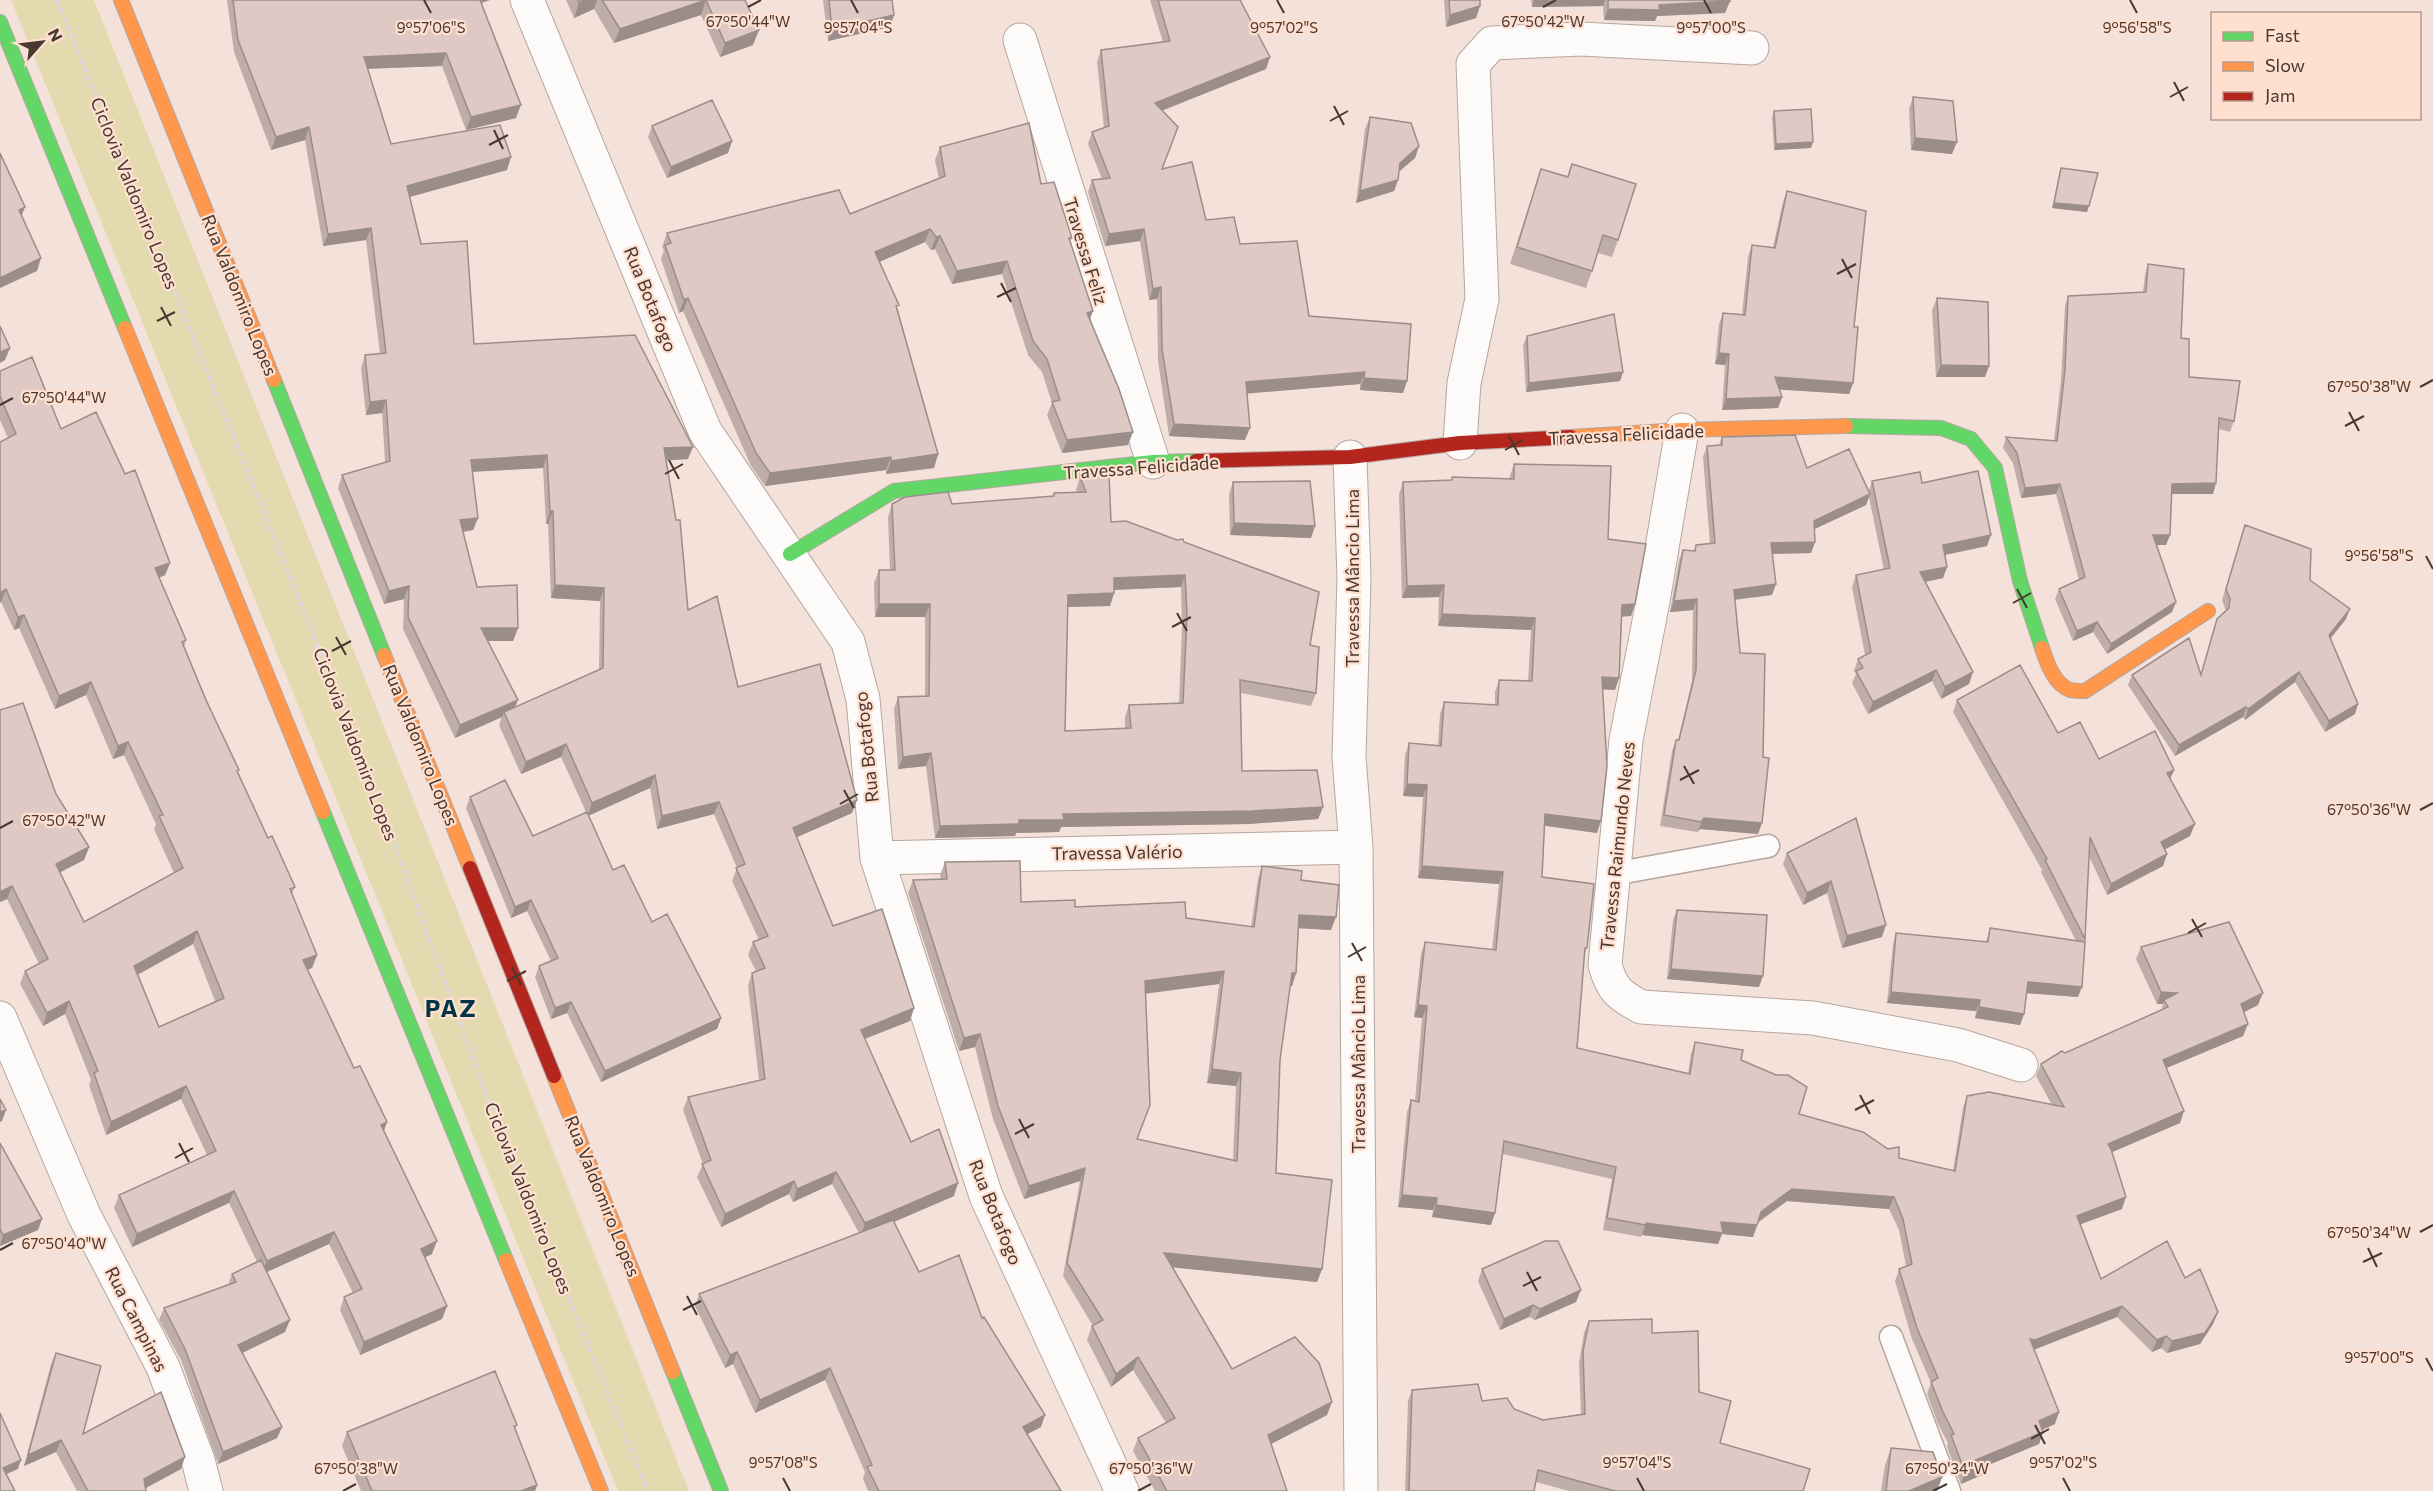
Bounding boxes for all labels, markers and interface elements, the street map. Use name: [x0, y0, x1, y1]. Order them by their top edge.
north arrow: [12, 12, 72, 72]
text: 67°50'44"W: [706, 12, 790, 30]
text: 67°50'42"W: [1501, 12, 1585, 30]
legend: [2211, 12, 2421, 120]
text: 9°57'06"S: [397, 18, 466, 36]
text: 9°57'04"S: [824, 18, 893, 36]
text: 9°57'02"S: [1250, 18, 1318, 36]
text: 9°57'00"S: [1676, 18, 1746, 36]
text: 9°56'58"S: [2103, 18, 2172, 36]
text: Fast: [2265, 24, 2300, 46]
text: N: [44, 25, 67, 44]
text: Slow: [2265, 54, 2305, 76]
text: Jam: [2265, 84, 2295, 106]
street label: Ciclovia Valdomiro Lopes: [86, 94, 184, 292]
street label: Travessa Feliz: [1059, 194, 1113, 308]
street label: Rua Valdomiro Lopes: [198, 211, 282, 379]
street label: Rua Botafogo: [620, 243, 682, 355]
text: 67°50'38"W: [2327, 377, 2411, 395]
text: 67°50'44"W: [22, 388, 106, 406]
street label: Travessa Felicidade: [1548, 419, 1704, 449]
street label: Travessa Felicidade: [1063, 451, 1219, 483]
street label: Travessa Mâncio Lima: [1341, 489, 1363, 667]
text: 9°56'58"S: [2345, 546, 2414, 564]
street label: Ciclovia Valdomiro Lopes: [309, 644, 403, 844]
street label: Rua Valdomiro Lopes: [379, 661, 463, 829]
street label: Rua Botafogo: [849, 690, 883, 804]
street label: Travessa Raimundo Neves: [1595, 740, 1639, 952]
text: 67°50'36"W: [2327, 800, 2411, 818]
text: 67°50'42"W: [22, 811, 106, 829]
street label: Travessa Valério: [1051, 840, 1183, 864]
street label: Travessa Mâncio Lima: [1347, 975, 1369, 1153]
district label: PAZ: [425, 993, 477, 1022]
street label: Ciclovia Valdomiro Lopes: [480, 1099, 578, 1297]
street label: Rua Valdomiro Lopes: [561, 1112, 645, 1280]
street label: Rua Botafogo: [965, 1156, 1027, 1268]
text: 67°50'34"W: [2327, 1223, 2411, 1241]
text: 67°50'40"W: [21, 1234, 107, 1252]
street label: Rua Campinas: [101, 1263, 173, 1375]
text: 9°57'00"S: [2344, 1348, 2414, 1366]
text: 9°57'08"S: [749, 1453, 818, 1471]
text: 9°57'04"S: [1603, 1453, 1672, 1471]
text: 9°57'02"S: [2029, 1453, 2097, 1471]
text: 67°50'38"W: [314, 1459, 398, 1477]
text: 67°50'36"W: [1109, 1459, 1193, 1477]
text: 67°50'34"W: [1905, 1459, 1989, 1477]

